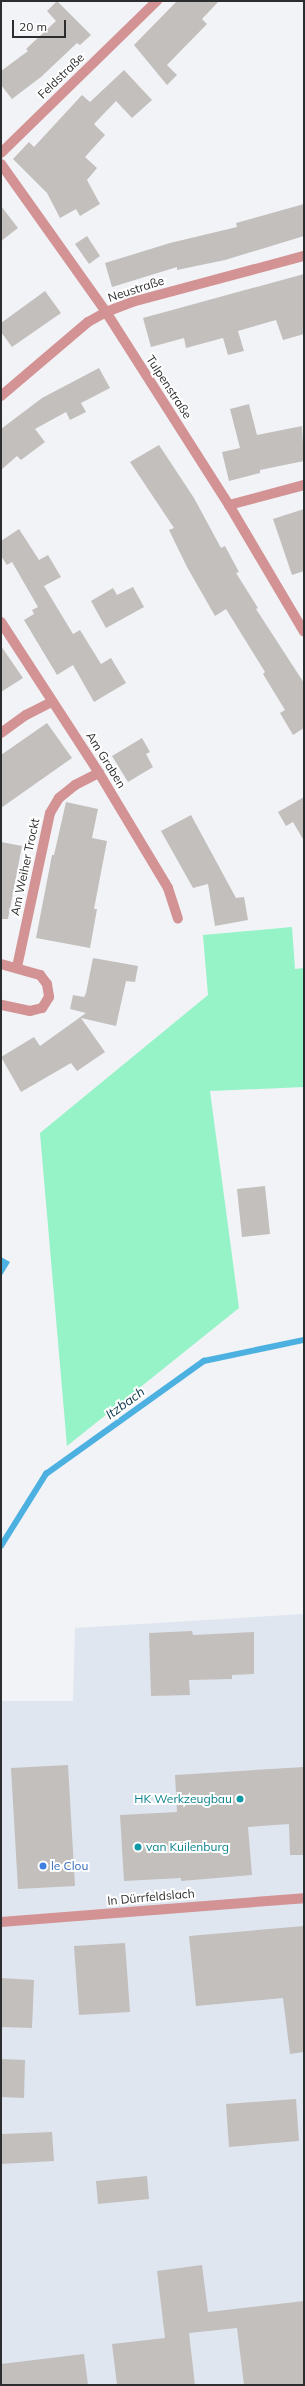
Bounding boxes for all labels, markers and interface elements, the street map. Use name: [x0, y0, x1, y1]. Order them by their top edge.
scale bar: [14, 12, 68, 38]
text: 20 m: [19, 19, 47, 34]
street label: Feldstraße: [35, 50, 87, 102]
street label: Neustraße: [106, 273, 166, 305]
street label: Tulpenstraße: [143, 353, 195, 421]
street label: Am Graben: [83, 729, 129, 791]
street label: Am Weiher Trockt: [8, 817, 42, 917]
water label: Itzbach: [102, 1384, 148, 1422]
place label: HK Werkzeugbau: [134, 1792, 232, 1806]
marker: HK Werkzeugbau: [235, 1794, 245, 1804]
place label: van Kuilenburg: [146, 1840, 229, 1854]
marker: van Kuilenburg: [133, 1842, 143, 1852]
place label: le Clou: [51, 1859, 88, 1873]
marker: le Clou: [38, 1861, 48, 1871]
street label: In Dürrfeldslach: [107, 1886, 195, 1908]

